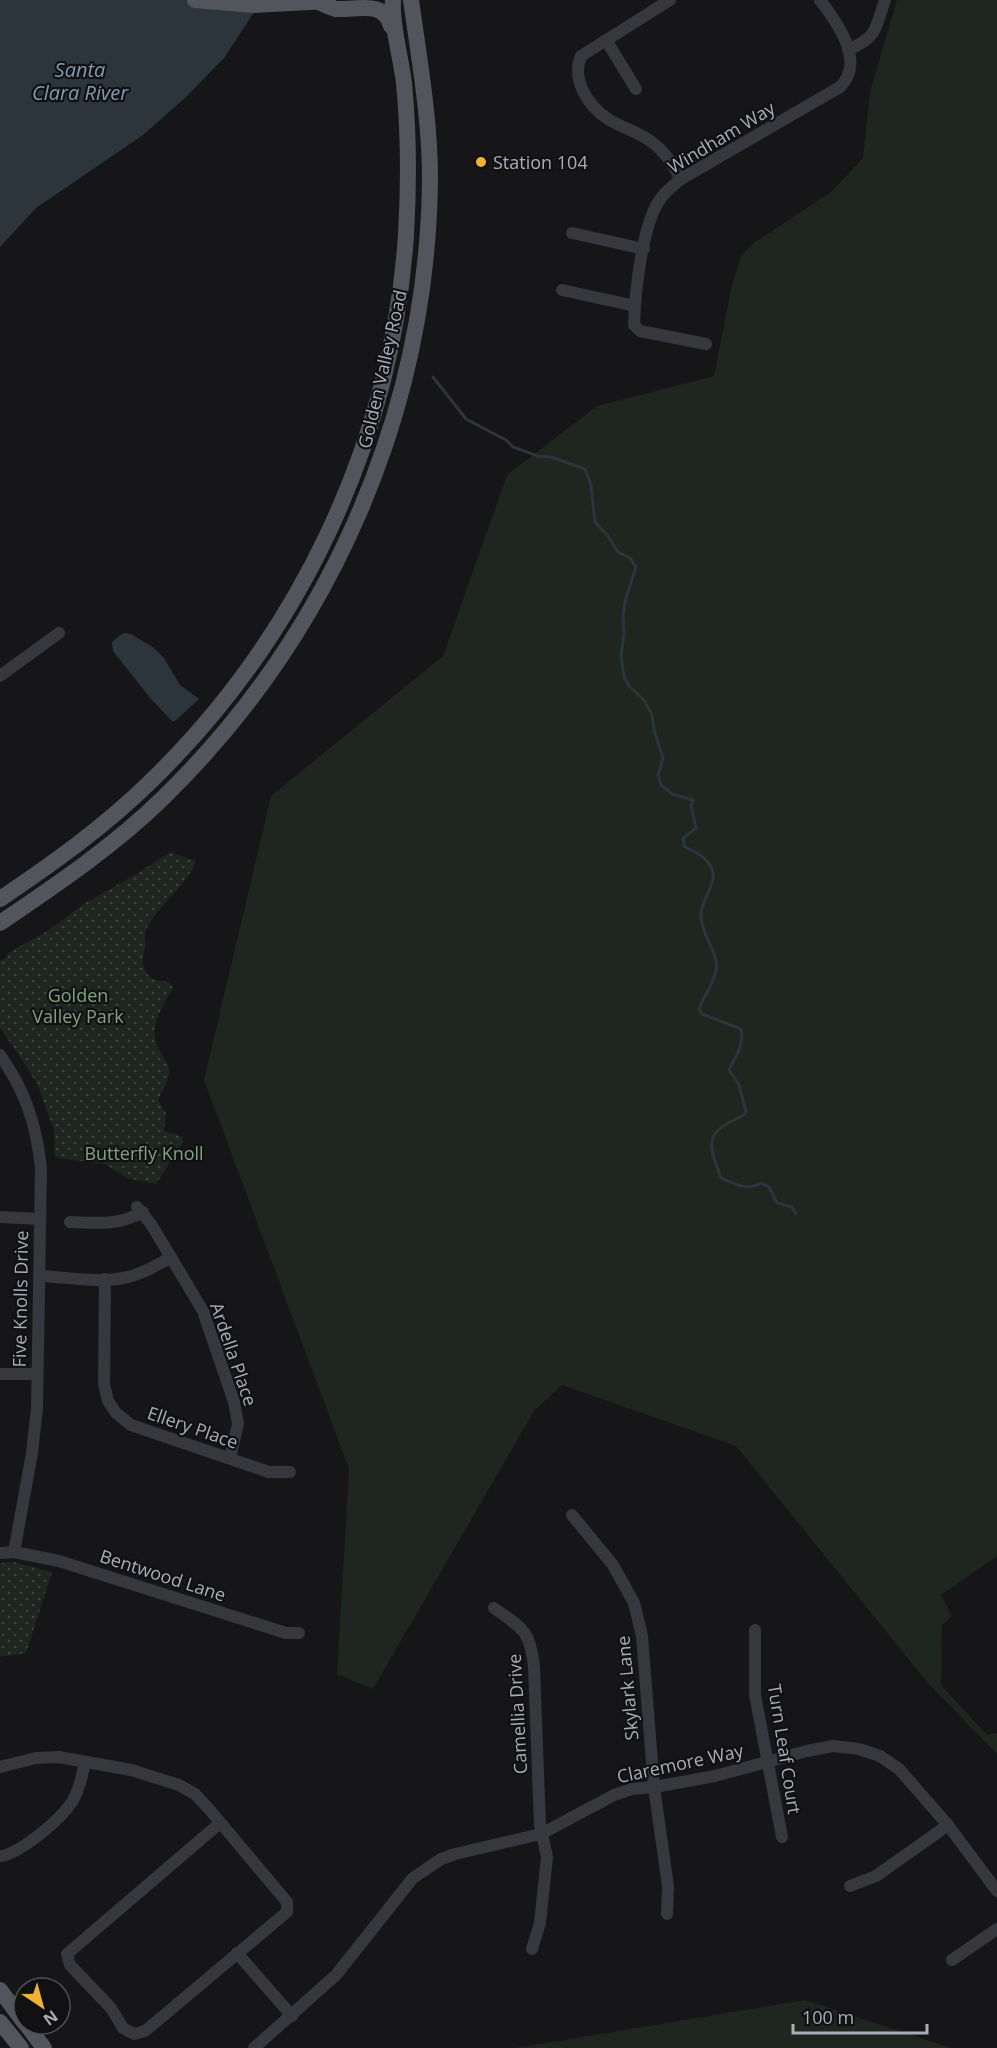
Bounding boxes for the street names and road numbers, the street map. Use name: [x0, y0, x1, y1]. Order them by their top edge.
street label: Windham Way: [663, 95, 780, 179]
street label: Golden Valley Road: [352, 287, 412, 451]
street label: Five Knolls Drive: [7, 1230, 33, 1368]
street label: Ardella Place: [205, 1299, 263, 1409]
street label: Ellery Place: [144, 1400, 242, 1454]
street label: Bentwood Lane: [97, 1543, 229, 1607]
street label: Skylark Lane: [610, 1635, 644, 1741]
street label: Camellia Drive: [502, 1653, 532, 1775]
street label: Turn Leaf Court: [763, 1682, 807, 1816]
street label: Claremore Way: [615, 1738, 746, 1788]

